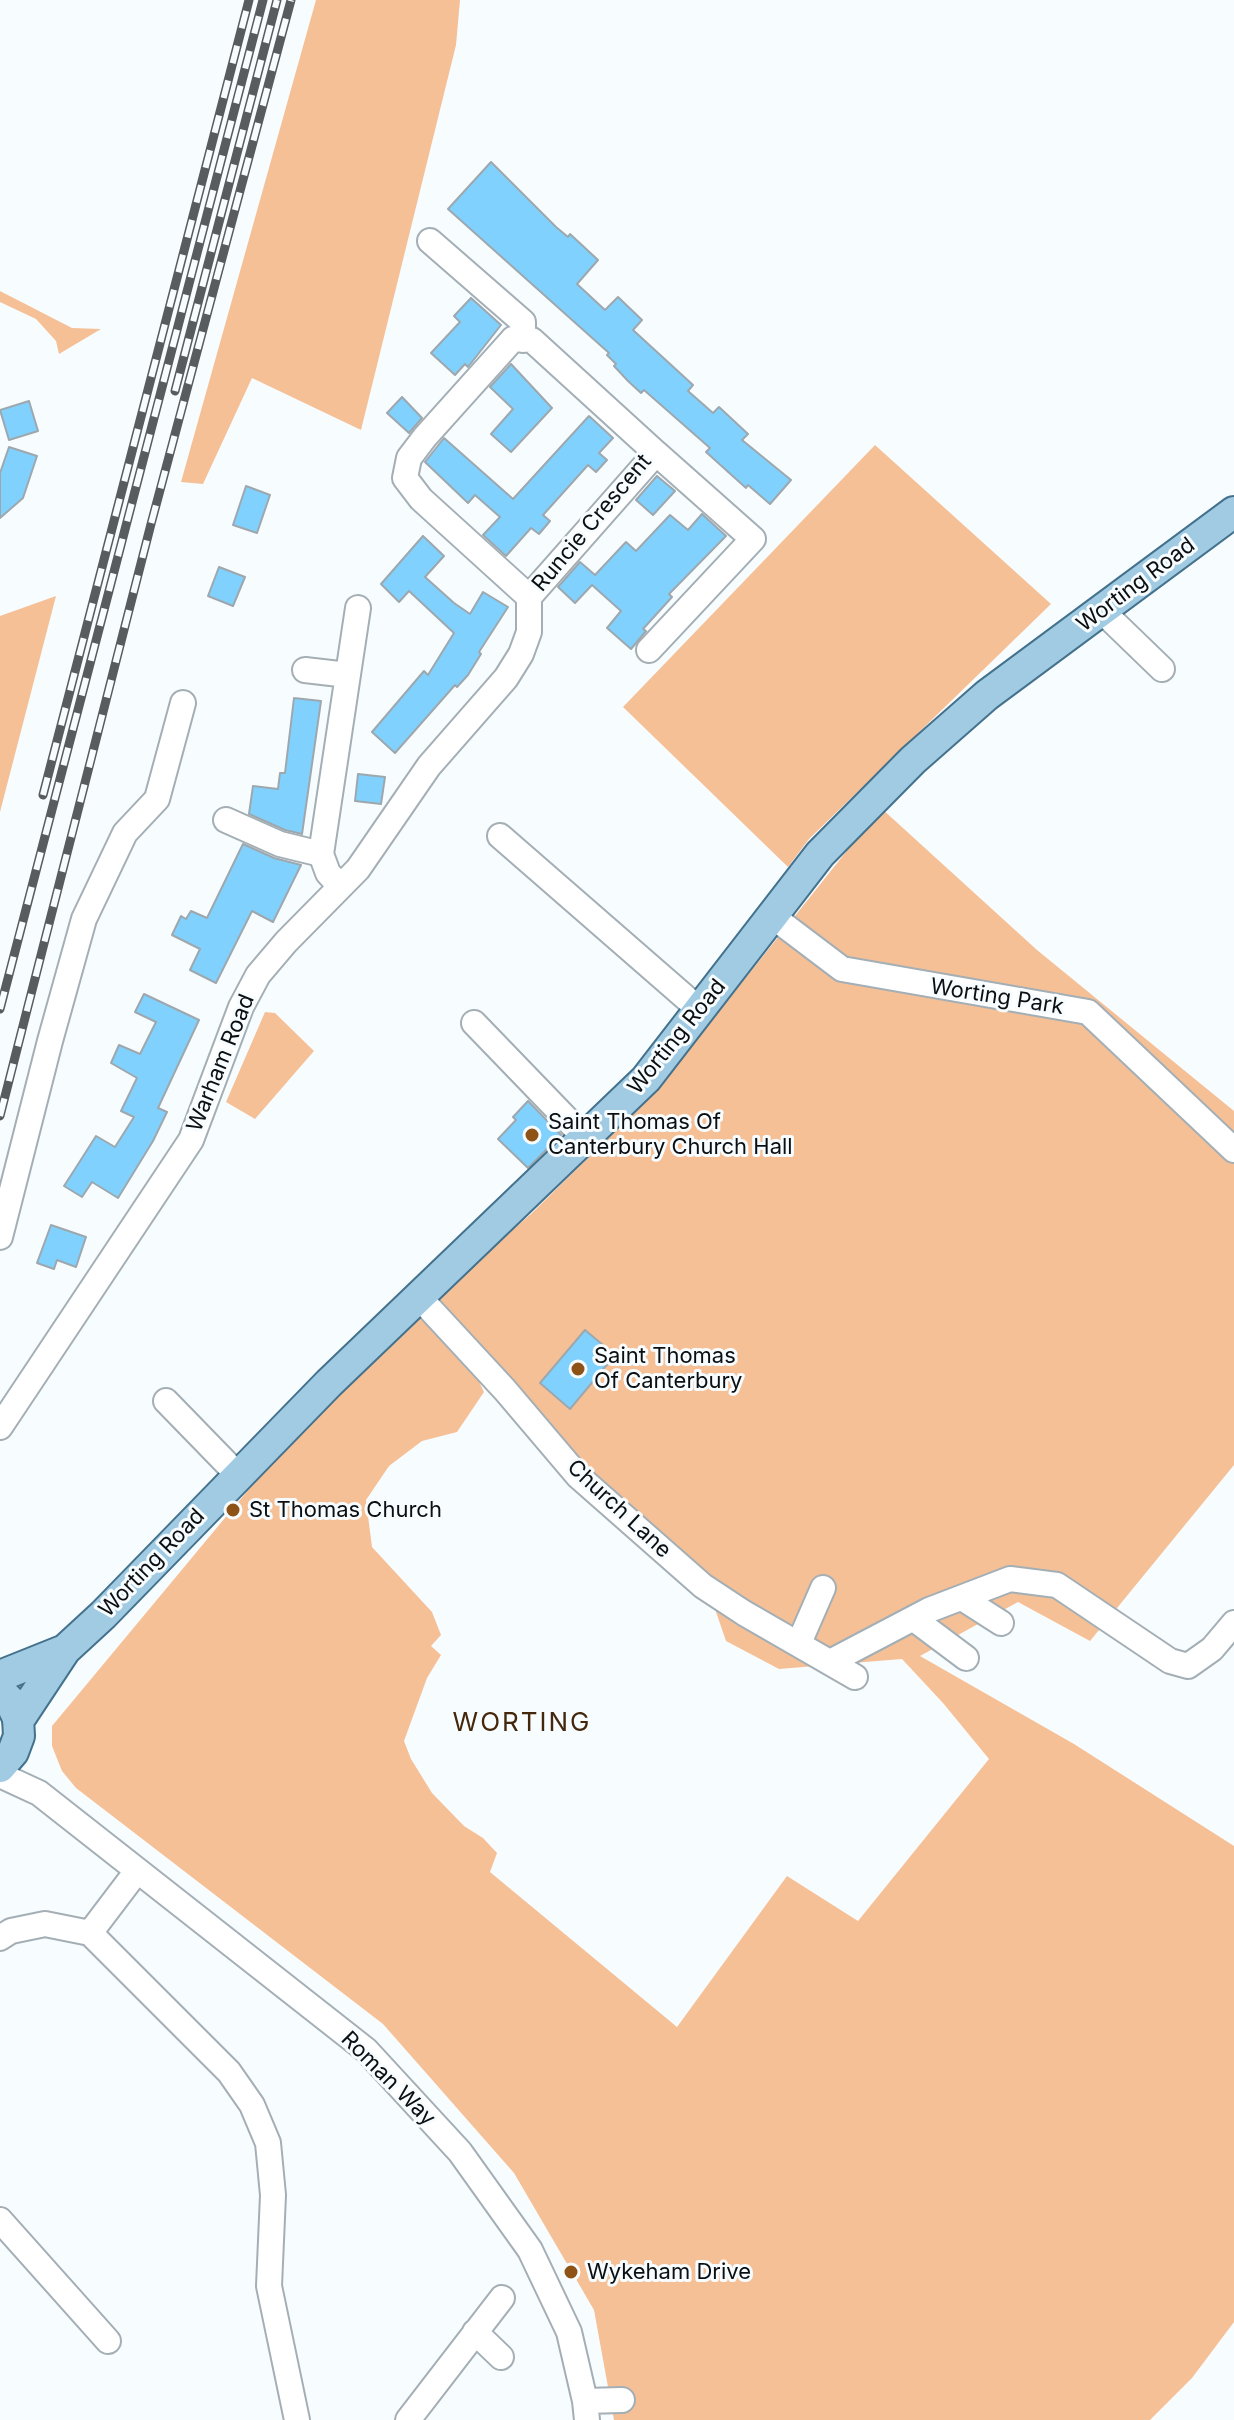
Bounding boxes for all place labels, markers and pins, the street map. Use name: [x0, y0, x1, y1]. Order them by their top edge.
place label: Saint Thomas Of Canterbury Church Hall: [548, 1109, 793, 1160]
marker: Saint Thomas Of Canterbury Church Hall: [523, 1126, 541, 1144]
place label: Saint Thomas Of Canterbury: [594, 1343, 742, 1394]
marker: Saint Thomas Of Canterbury: [569, 1360, 587, 1378]
place label: St Thomas Church: [249, 1497, 442, 1523]
marker: St Thomas Church: [224, 1501, 242, 1519]
place label: Wykeham Drive: [587, 2259, 751, 2285]
marker: Wykeham Drive: [562, 2263, 580, 2281]

